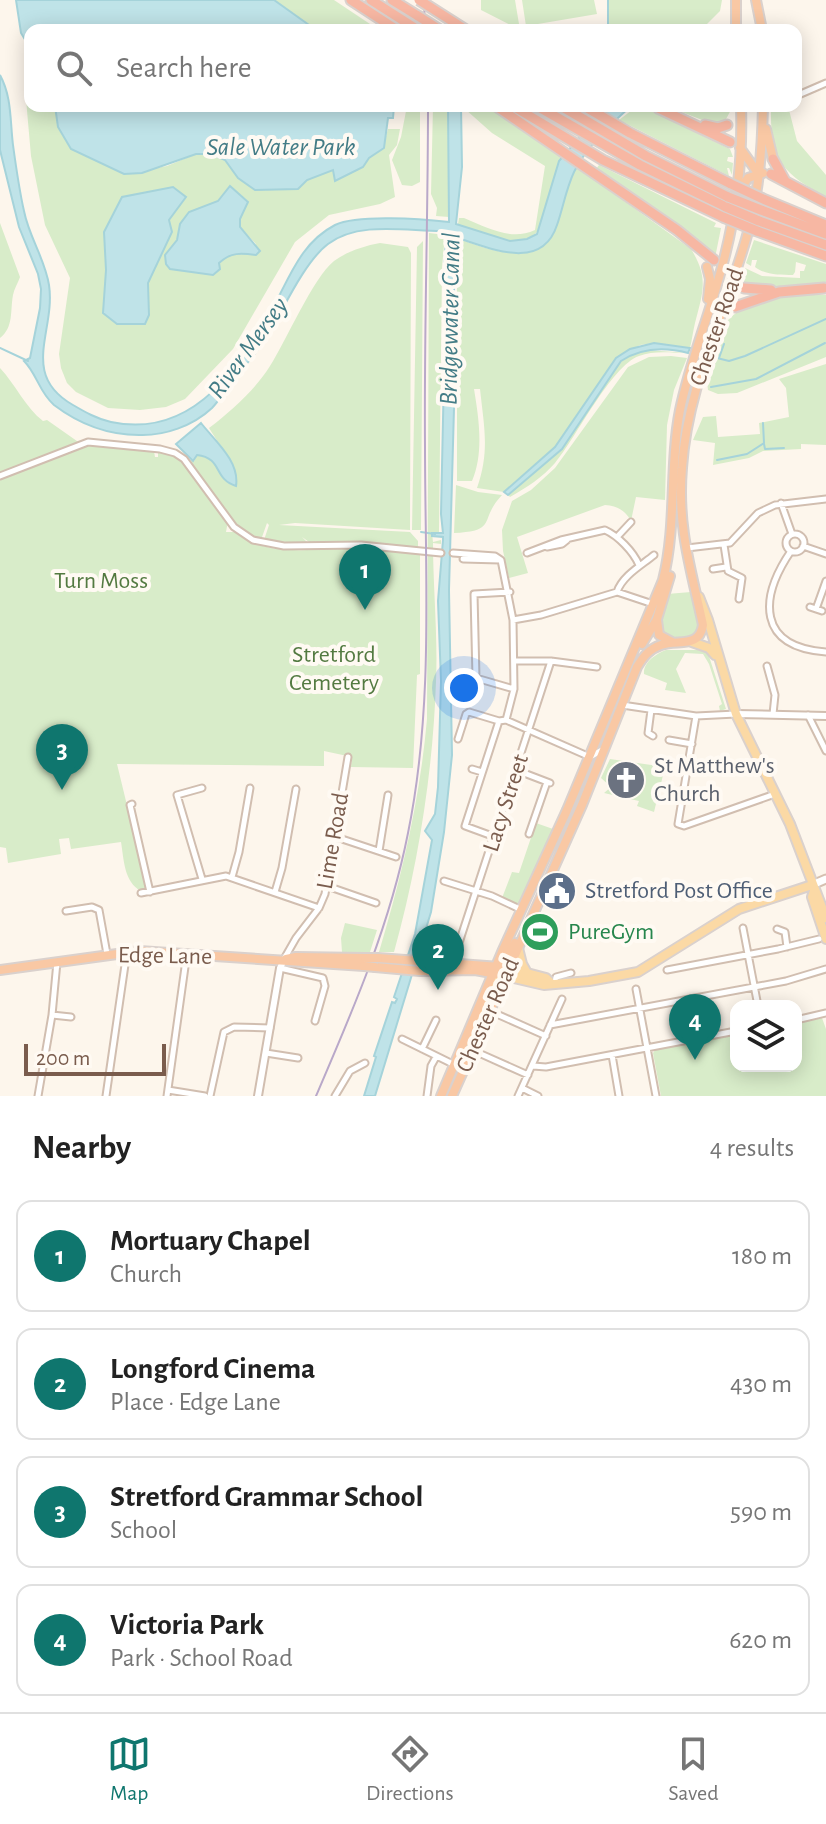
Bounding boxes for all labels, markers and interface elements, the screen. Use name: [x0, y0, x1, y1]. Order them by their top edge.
search box: [24, 24, 802, 112]
icon: search: [52, 46, 96, 90]
text: Search here: [116, 53, 252, 83]
water label: Sale Water Park: [207, 134, 355, 160]
water label: Bridgewater Canal: [435, 232, 465, 406]
street label: Chester Road: [686, 265, 748, 389]
water label: River Mersey: [203, 292, 293, 403]
pin: 1: [339, 544, 391, 610]
park label: Turn Moss: [54, 569, 148, 593]
park label: Stretford Cemetery: [289, 643, 379, 695]
your location: [444, 668, 484, 708]
pin: 3: [36, 724, 88, 790]
street label: Lacy Street: [479, 751, 533, 855]
place label: St Matthew's Church: [654, 754, 775, 806]
church icon: St Matthew's Church: [605, 759, 647, 801]
street label: Lime Road: [313, 791, 353, 891]
public building icon: Stretford Post Office: [536, 870, 578, 912]
place label: Stretford Post Office: [585, 879, 773, 903]
sports icon: PureGym: [519, 911, 561, 953]
place label: PureGym: [568, 920, 654, 944]
pin: 2: [412, 924, 464, 990]
street label: Edge Lane: [118, 943, 212, 969]
street label: Chester Road: [452, 954, 524, 1076]
pin: 4: [669, 994, 721, 1060]
map controls: [730, 1000, 802, 1072]
button: layers: [730, 1000, 802, 1072]
scale bar: [24, 1040, 166, 1076]
text: 200 m: [36, 1047, 90, 1069]
text: Nearby: [32, 1131, 131, 1165]
text: 4 results: [710, 1135, 794, 1161]
text: Mortuary Chapel: [110, 1226, 311, 1256]
text: 1: [55, 1243, 65, 1269]
text: 180 m: [732, 1243, 792, 1269]
text: Church: [110, 1261, 182, 1287]
text: Longford Cinema: [110, 1354, 316, 1384]
text: 2: [54, 1371, 66, 1397]
text: 430 m: [730, 1371, 792, 1397]
text: Place · Edge Lane: [110, 1389, 281, 1415]
text: Stretford Grammar School: [110, 1482, 423, 1512]
text: 3: [54, 1499, 66, 1525]
text: 590 m: [730, 1499, 792, 1525]
text: School: [110, 1517, 177, 1543]
text: Victoria Park: [110, 1610, 264, 1640]
text: 4: [53, 1627, 67, 1653]
text: 620 m: [729, 1627, 792, 1653]
text: Park · School Road: [110, 1645, 293, 1671]
tab: Map: [107, 1732, 151, 1806]
tab: Directions: [366, 1732, 454, 1806]
tab: Saved: [668, 1732, 719, 1806]

